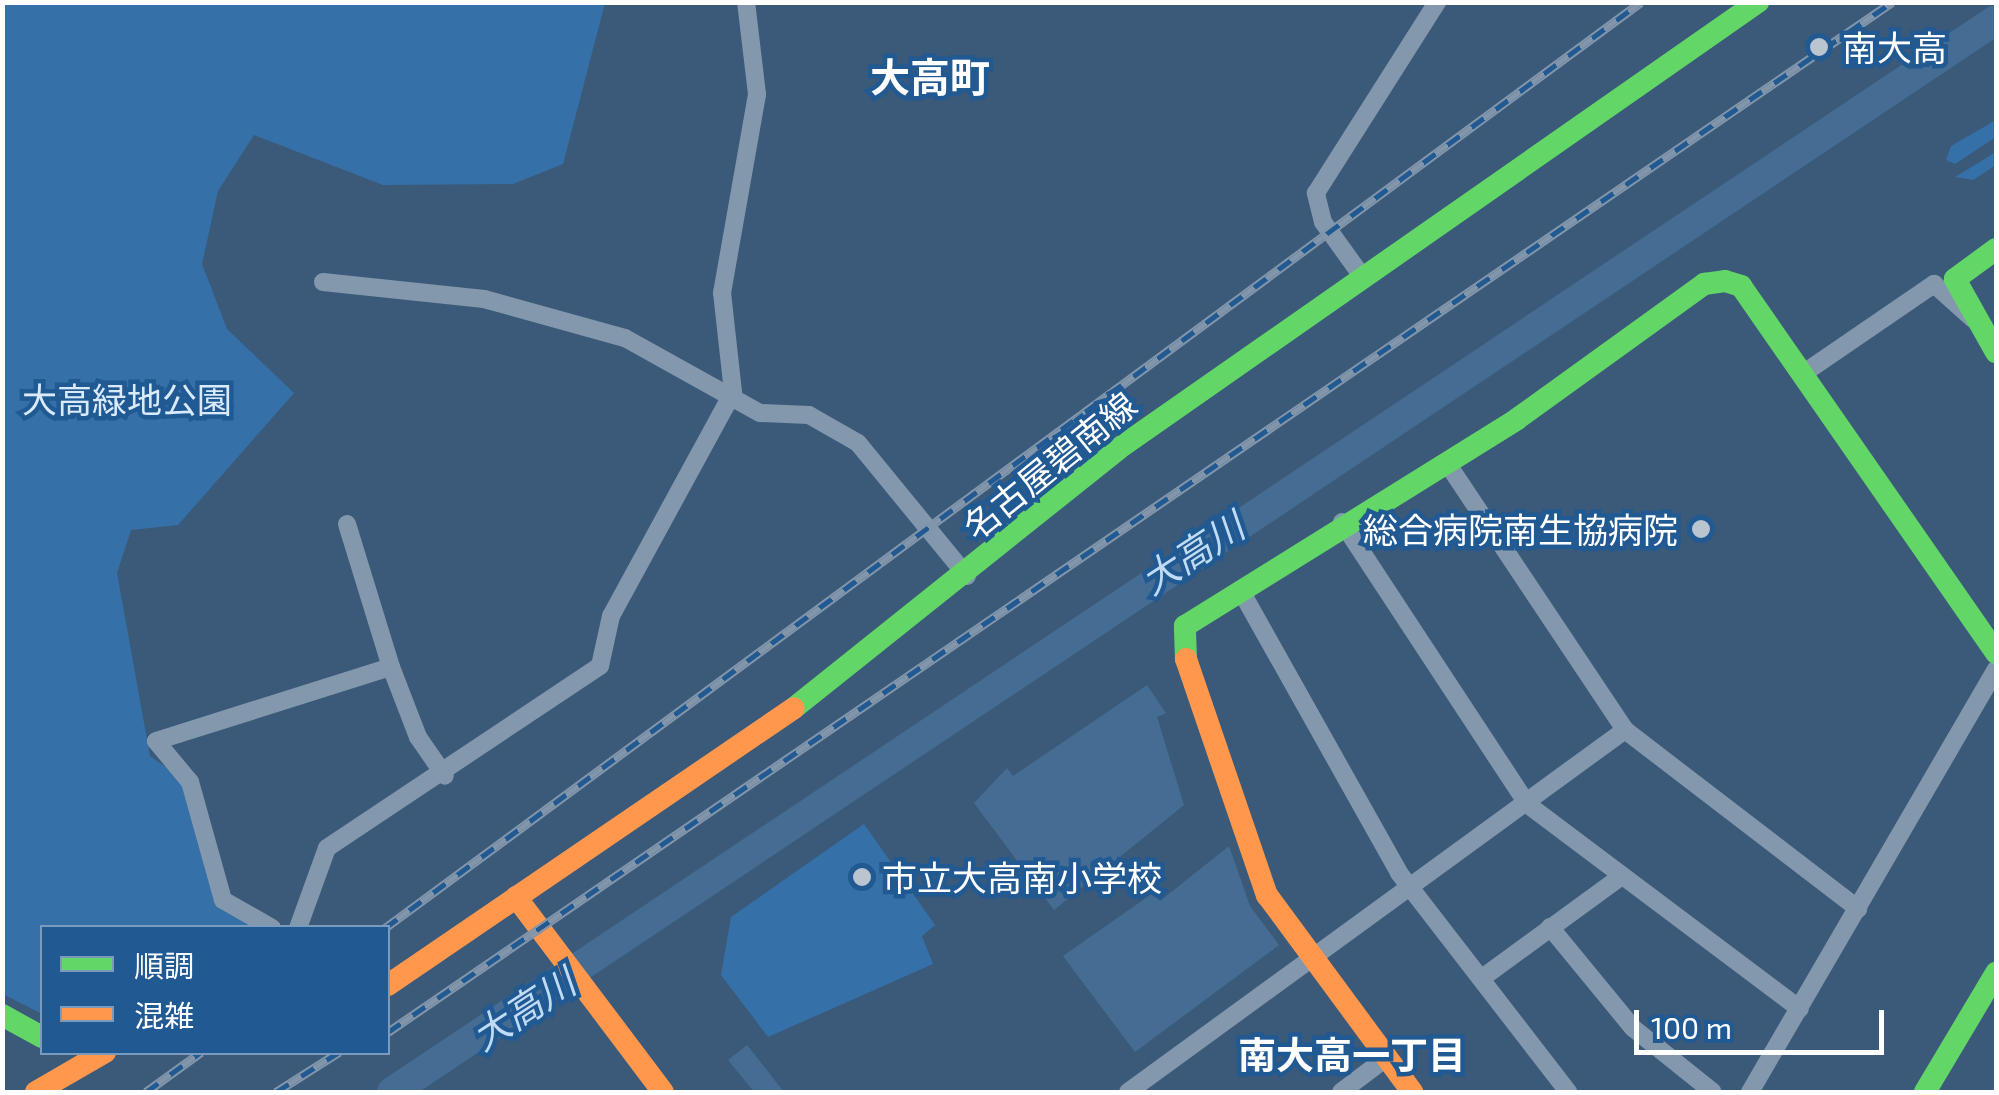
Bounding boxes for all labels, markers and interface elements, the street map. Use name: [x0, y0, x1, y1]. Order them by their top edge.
place label: 南大高: [1842, 26, 1947, 68]
marker: 南大高: [1806, 34, 1832, 60]
district label: 大高町: [870, 52, 990, 100]
park label: 大高緑地公園: [22, 378, 232, 420]
street label: 名古屋碧南線: [954, 383, 1144, 547]
water label: 大高川: [1132, 503, 1252, 603]
place label: 総合病院南生協病院: [1363, 508, 1678, 550]
marker: 総合病院南生協病院: [1688, 516, 1714, 542]
place label: 市立大高南小学校: [882, 856, 1162, 898]
marker: 市立大高南小学校: [851, 866, 873, 888]
legend: [40, 925, 390, 1055]
text: 順調: [134, 947, 194, 983]
water label: 大高川: [463, 959, 583, 1059]
scale bar: [1639, 990, 1889, 1052]
text: 混雑: [134, 997, 194, 1033]
text: 100 m: [1651, 1009, 1732, 1045]
district label: 南大高一丁目: [1238, 1032, 1466, 1078]

